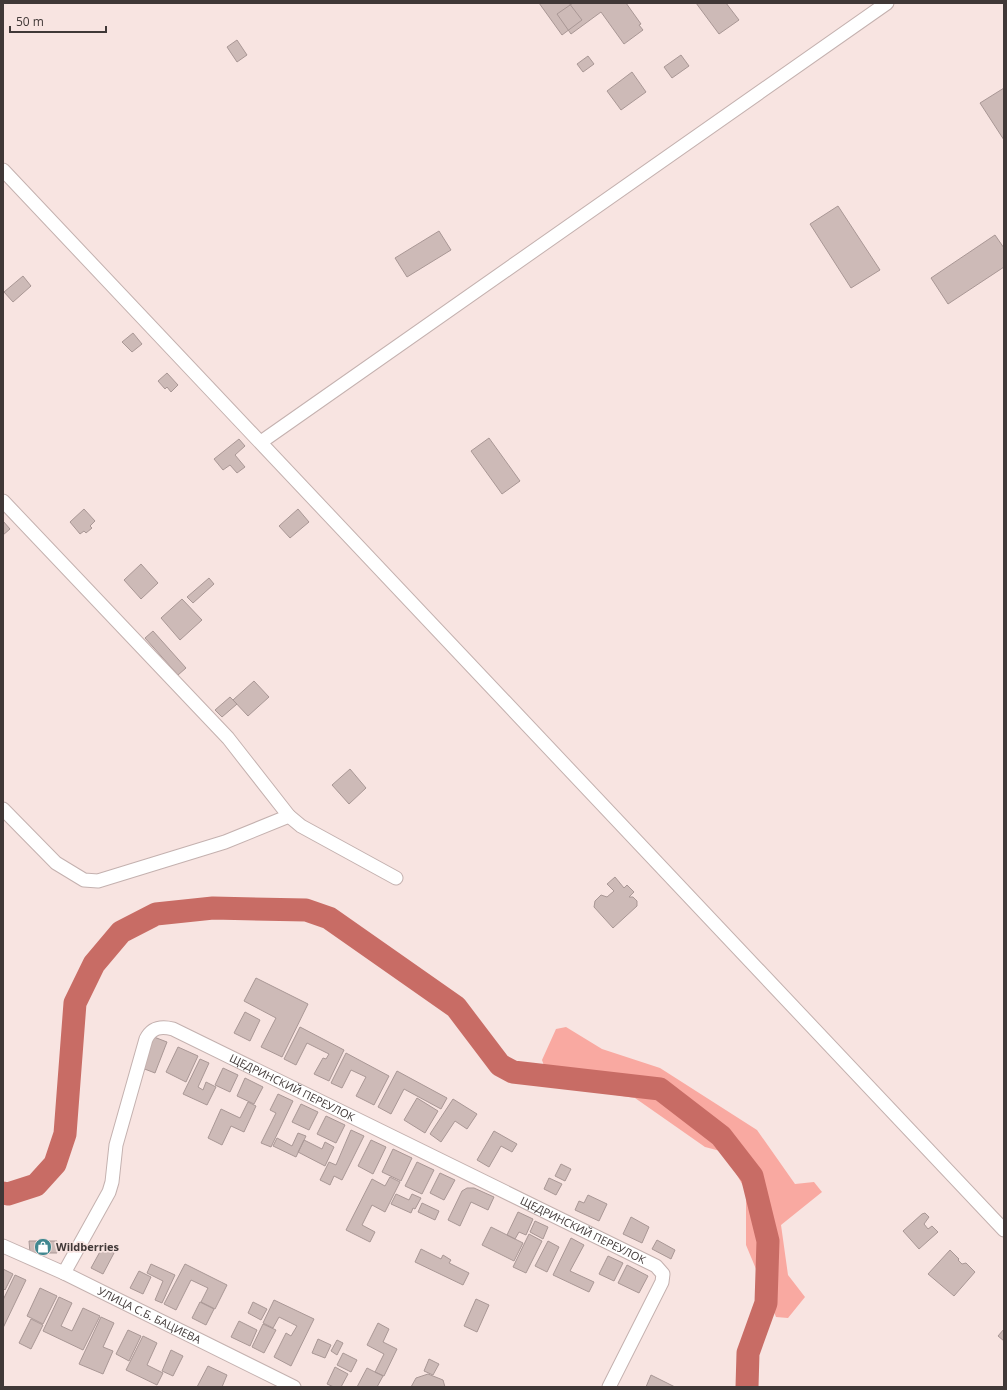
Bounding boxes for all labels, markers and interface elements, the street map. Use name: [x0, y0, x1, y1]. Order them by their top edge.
scale bar: [10, 8, 106, 34]
text: 50 m: [16, 13, 44, 30]
street label: ЩЕДРИНСКИЙ ПЕРЕУЛОК: [227, 1050, 358, 1124]
street label: ЩЕДРИНСКИЙ ПЕРЕУЛОК: [518, 1193, 649, 1267]
shop icon: Wildberries: [33, 1237, 53, 1257]
place label: Wildberries: [56, 1239, 120, 1254]
street label: УЛИЦА С.Б. БАЦИЕВА: [95, 1283, 204, 1347]

